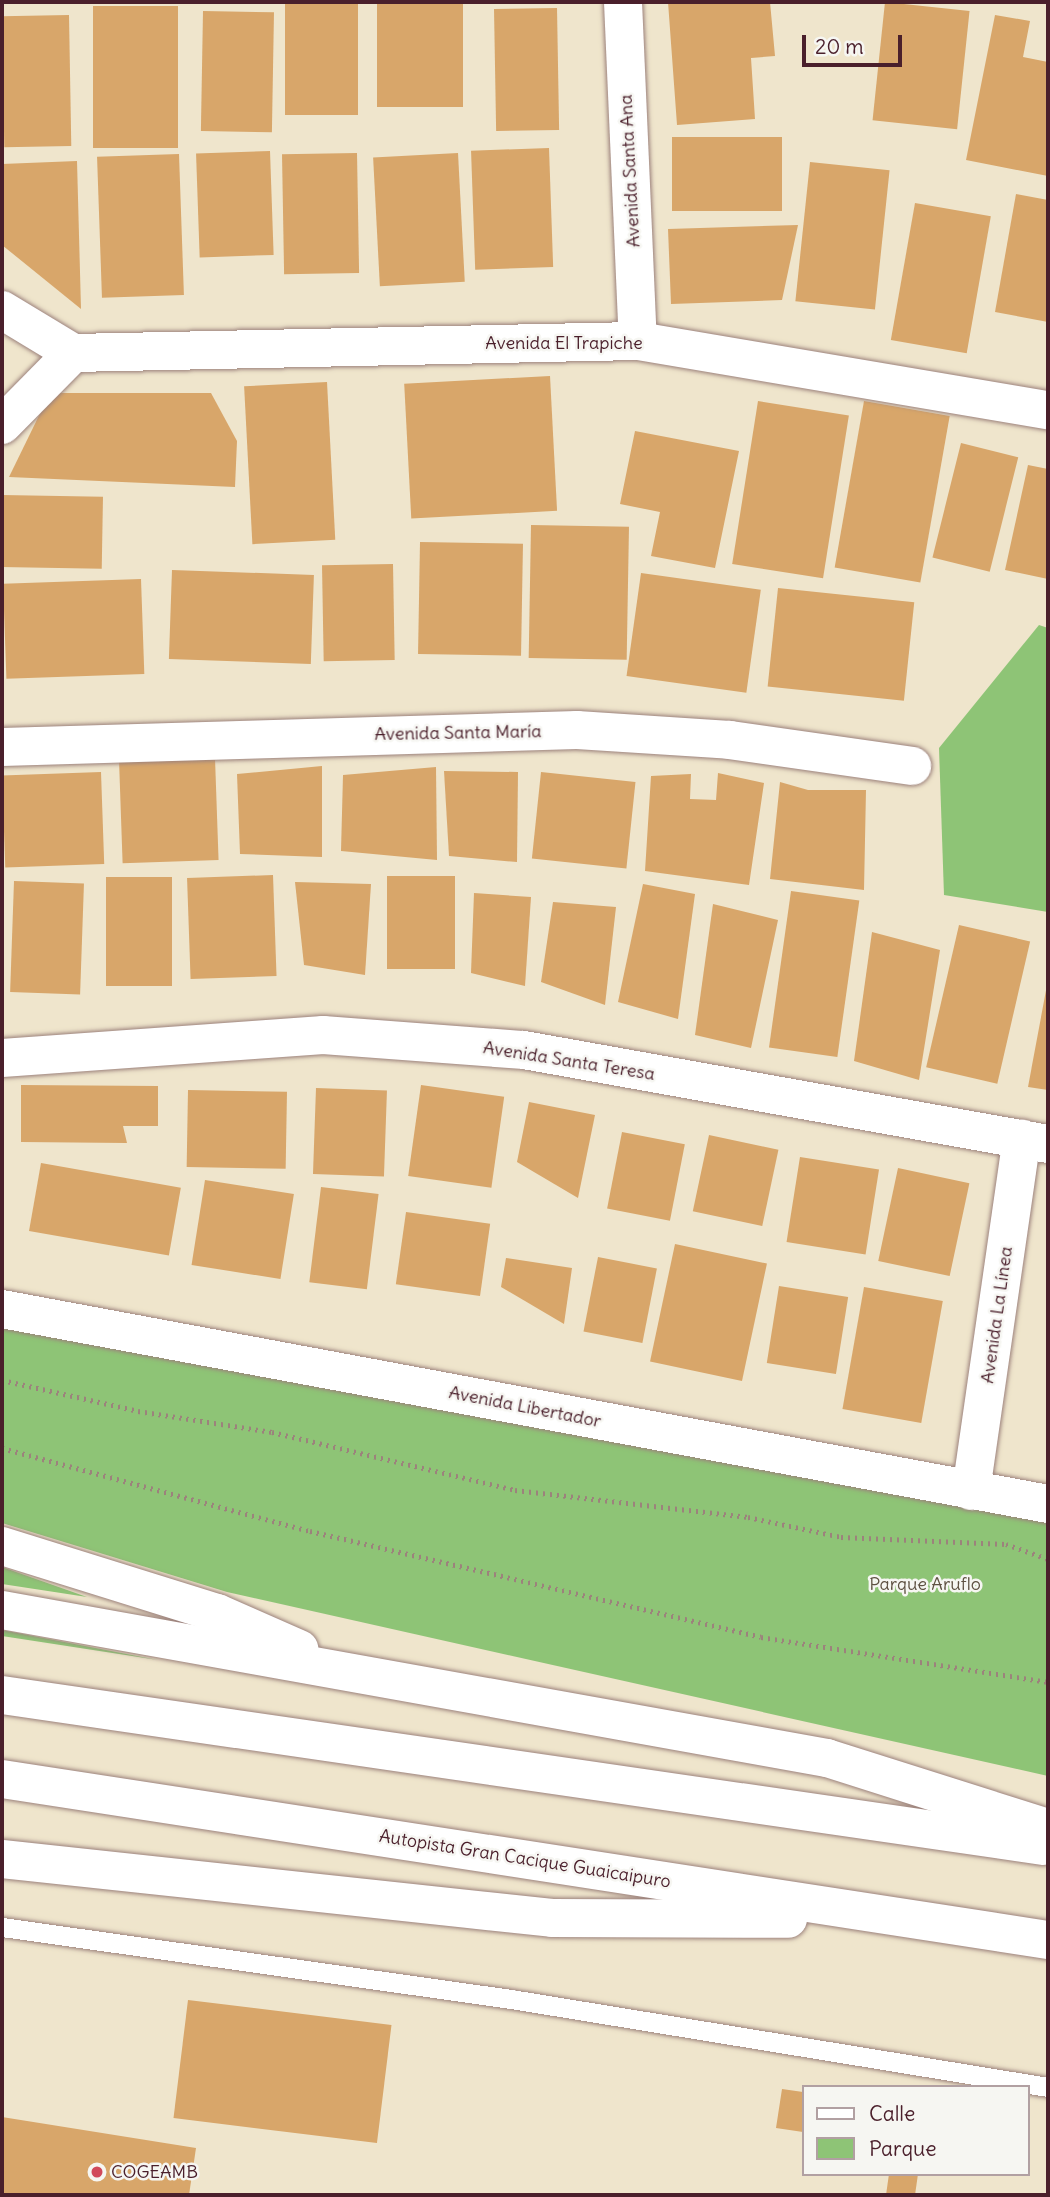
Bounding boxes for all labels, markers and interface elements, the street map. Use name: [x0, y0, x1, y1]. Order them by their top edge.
scale bar: [805, 21, 905, 65]
text: 20 m: [815, 33, 864, 60]
street label: Avenida Santa Ana: [615, 94, 645, 248]
street label: Avenida El Trapiche: [485, 332, 643, 354]
street label: Avenida Santa María: [374, 721, 542, 745]
street label: Avenida Santa Teresa: [482, 1037, 656, 1085]
street label: Avenida La Línea: [977, 1245, 1017, 1385]
street label: Avenida Libertador: [447, 1382, 603, 1432]
park label: Parque Aruflo: [869, 1573, 981, 1595]
street label: Autopista Gran Cacique Guaicaipuro: [378, 1825, 672, 1893]
legend: [802, 2085, 1029, 2176]
text: Calle: [869, 2100, 915, 2127]
text: Parque: [869, 2135, 937, 2162]
place label: COGEAMB: [111, 2161, 198, 2183]
marker: COGEAMB: [89, 2164, 105, 2180]

